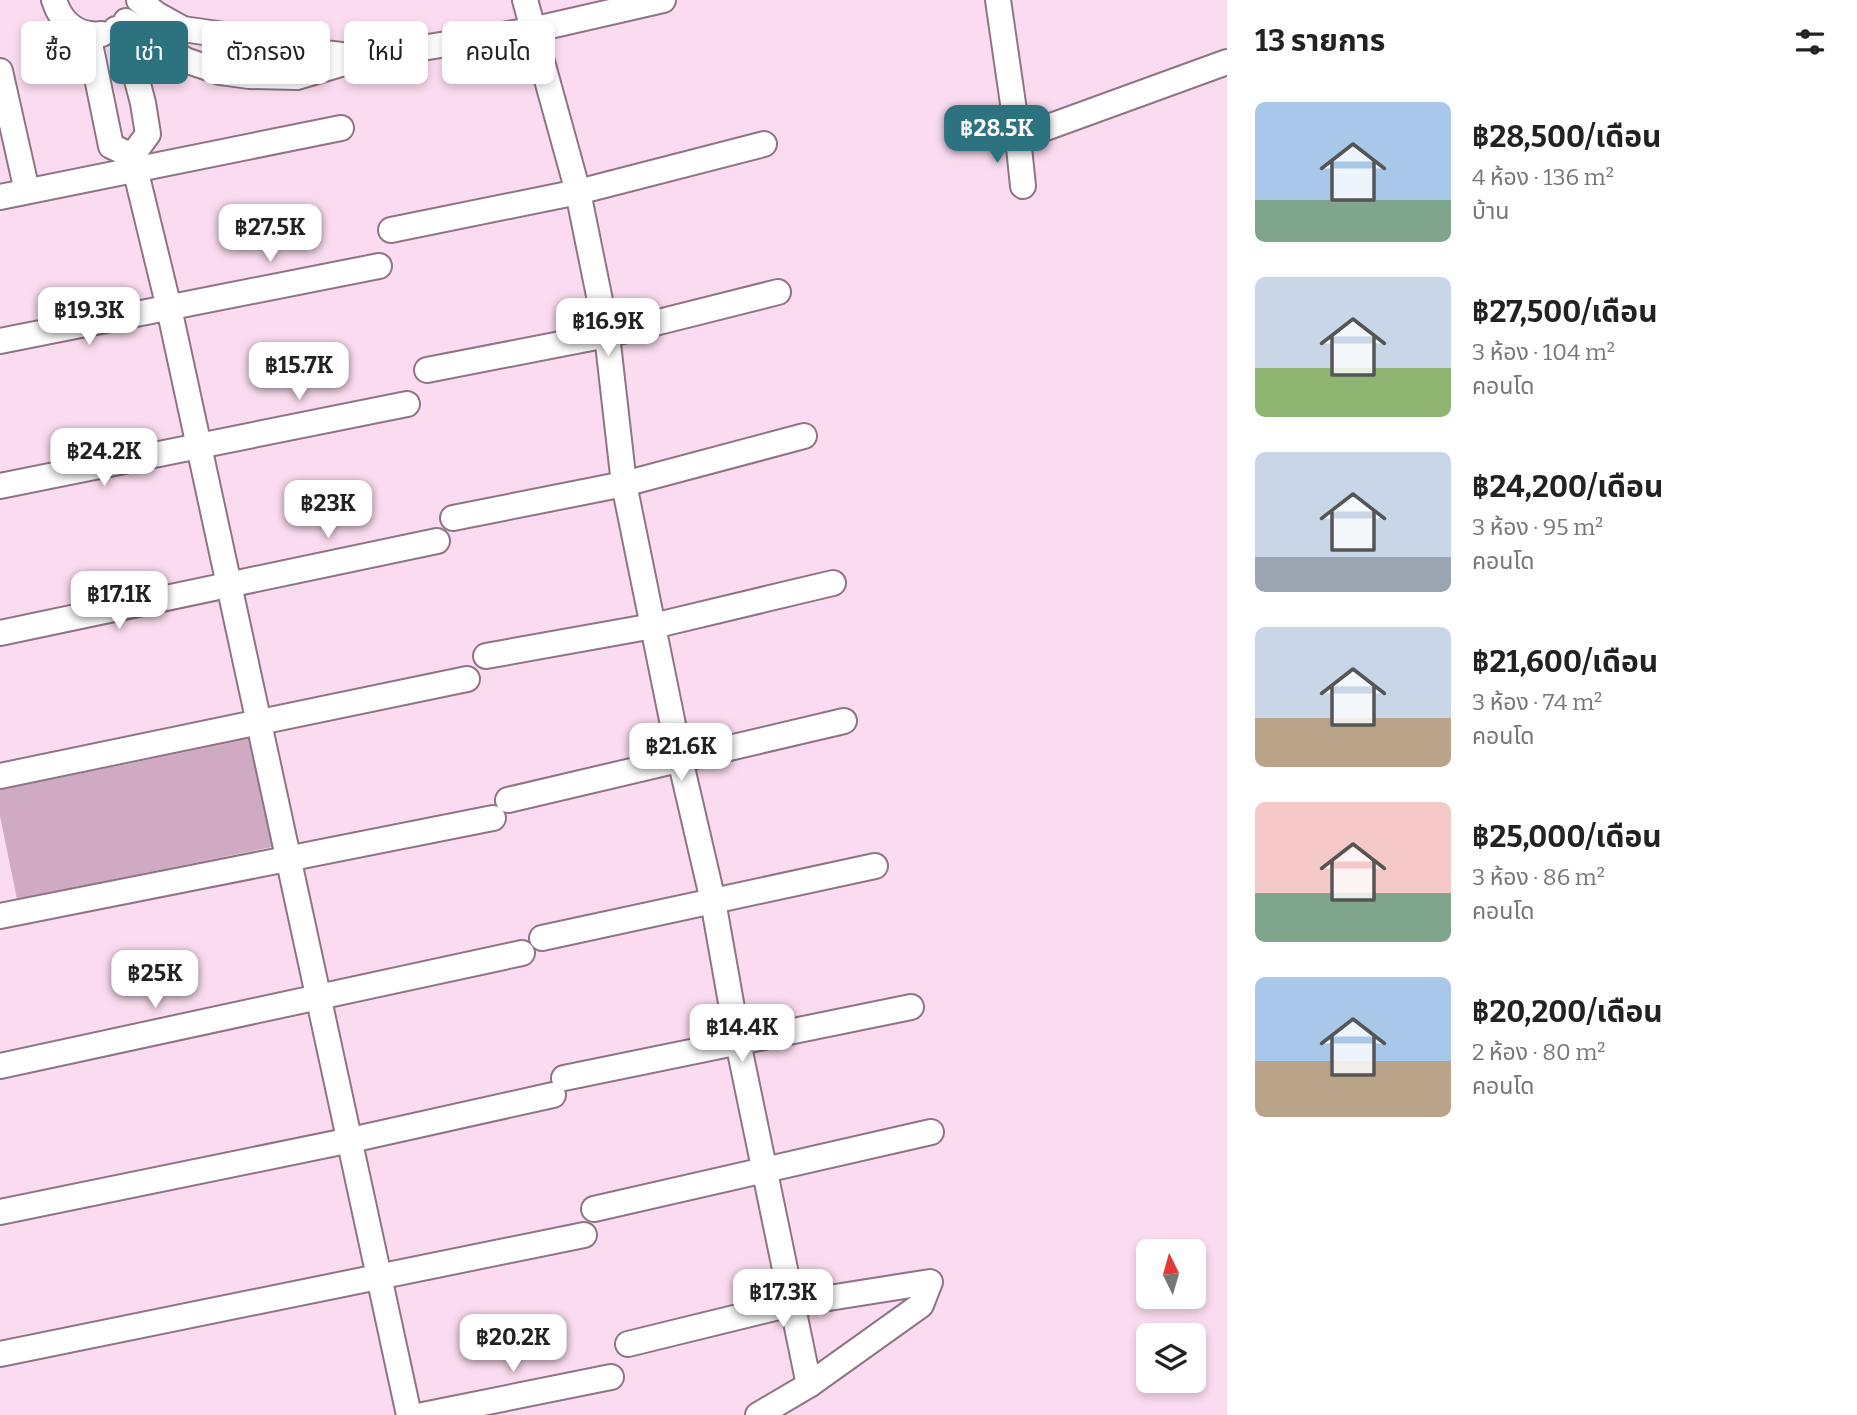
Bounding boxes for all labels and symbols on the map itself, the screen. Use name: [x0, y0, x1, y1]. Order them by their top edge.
pin: ฿28.5K: [940, 106, 1054, 165]
pin: ฿27.5K: [213, 204, 327, 264]
pin: ฿19.3K: [32, 288, 146, 347]
pin: ฿16.9K: [551, 298, 665, 358]
pin: ฿15.7K: [242, 342, 356, 402]
pin: ฿24.2K: [47, 428, 161, 488]
pin: ฿23K: [287, 480, 369, 540]
pin: ฿17.1K: [62, 572, 176, 631]
pin: ฿21.6K: [624, 724, 738, 783]
pin: ฿25K: [114, 950, 196, 1010]
pin: ฿14.4K: [685, 1004, 799, 1064]
north arrow: [1136, 1239, 1206, 1309]
pin: ฿17.3K: [726, 1270, 840, 1329]
pin: ฿20.2K: [456, 1314, 570, 1374]

